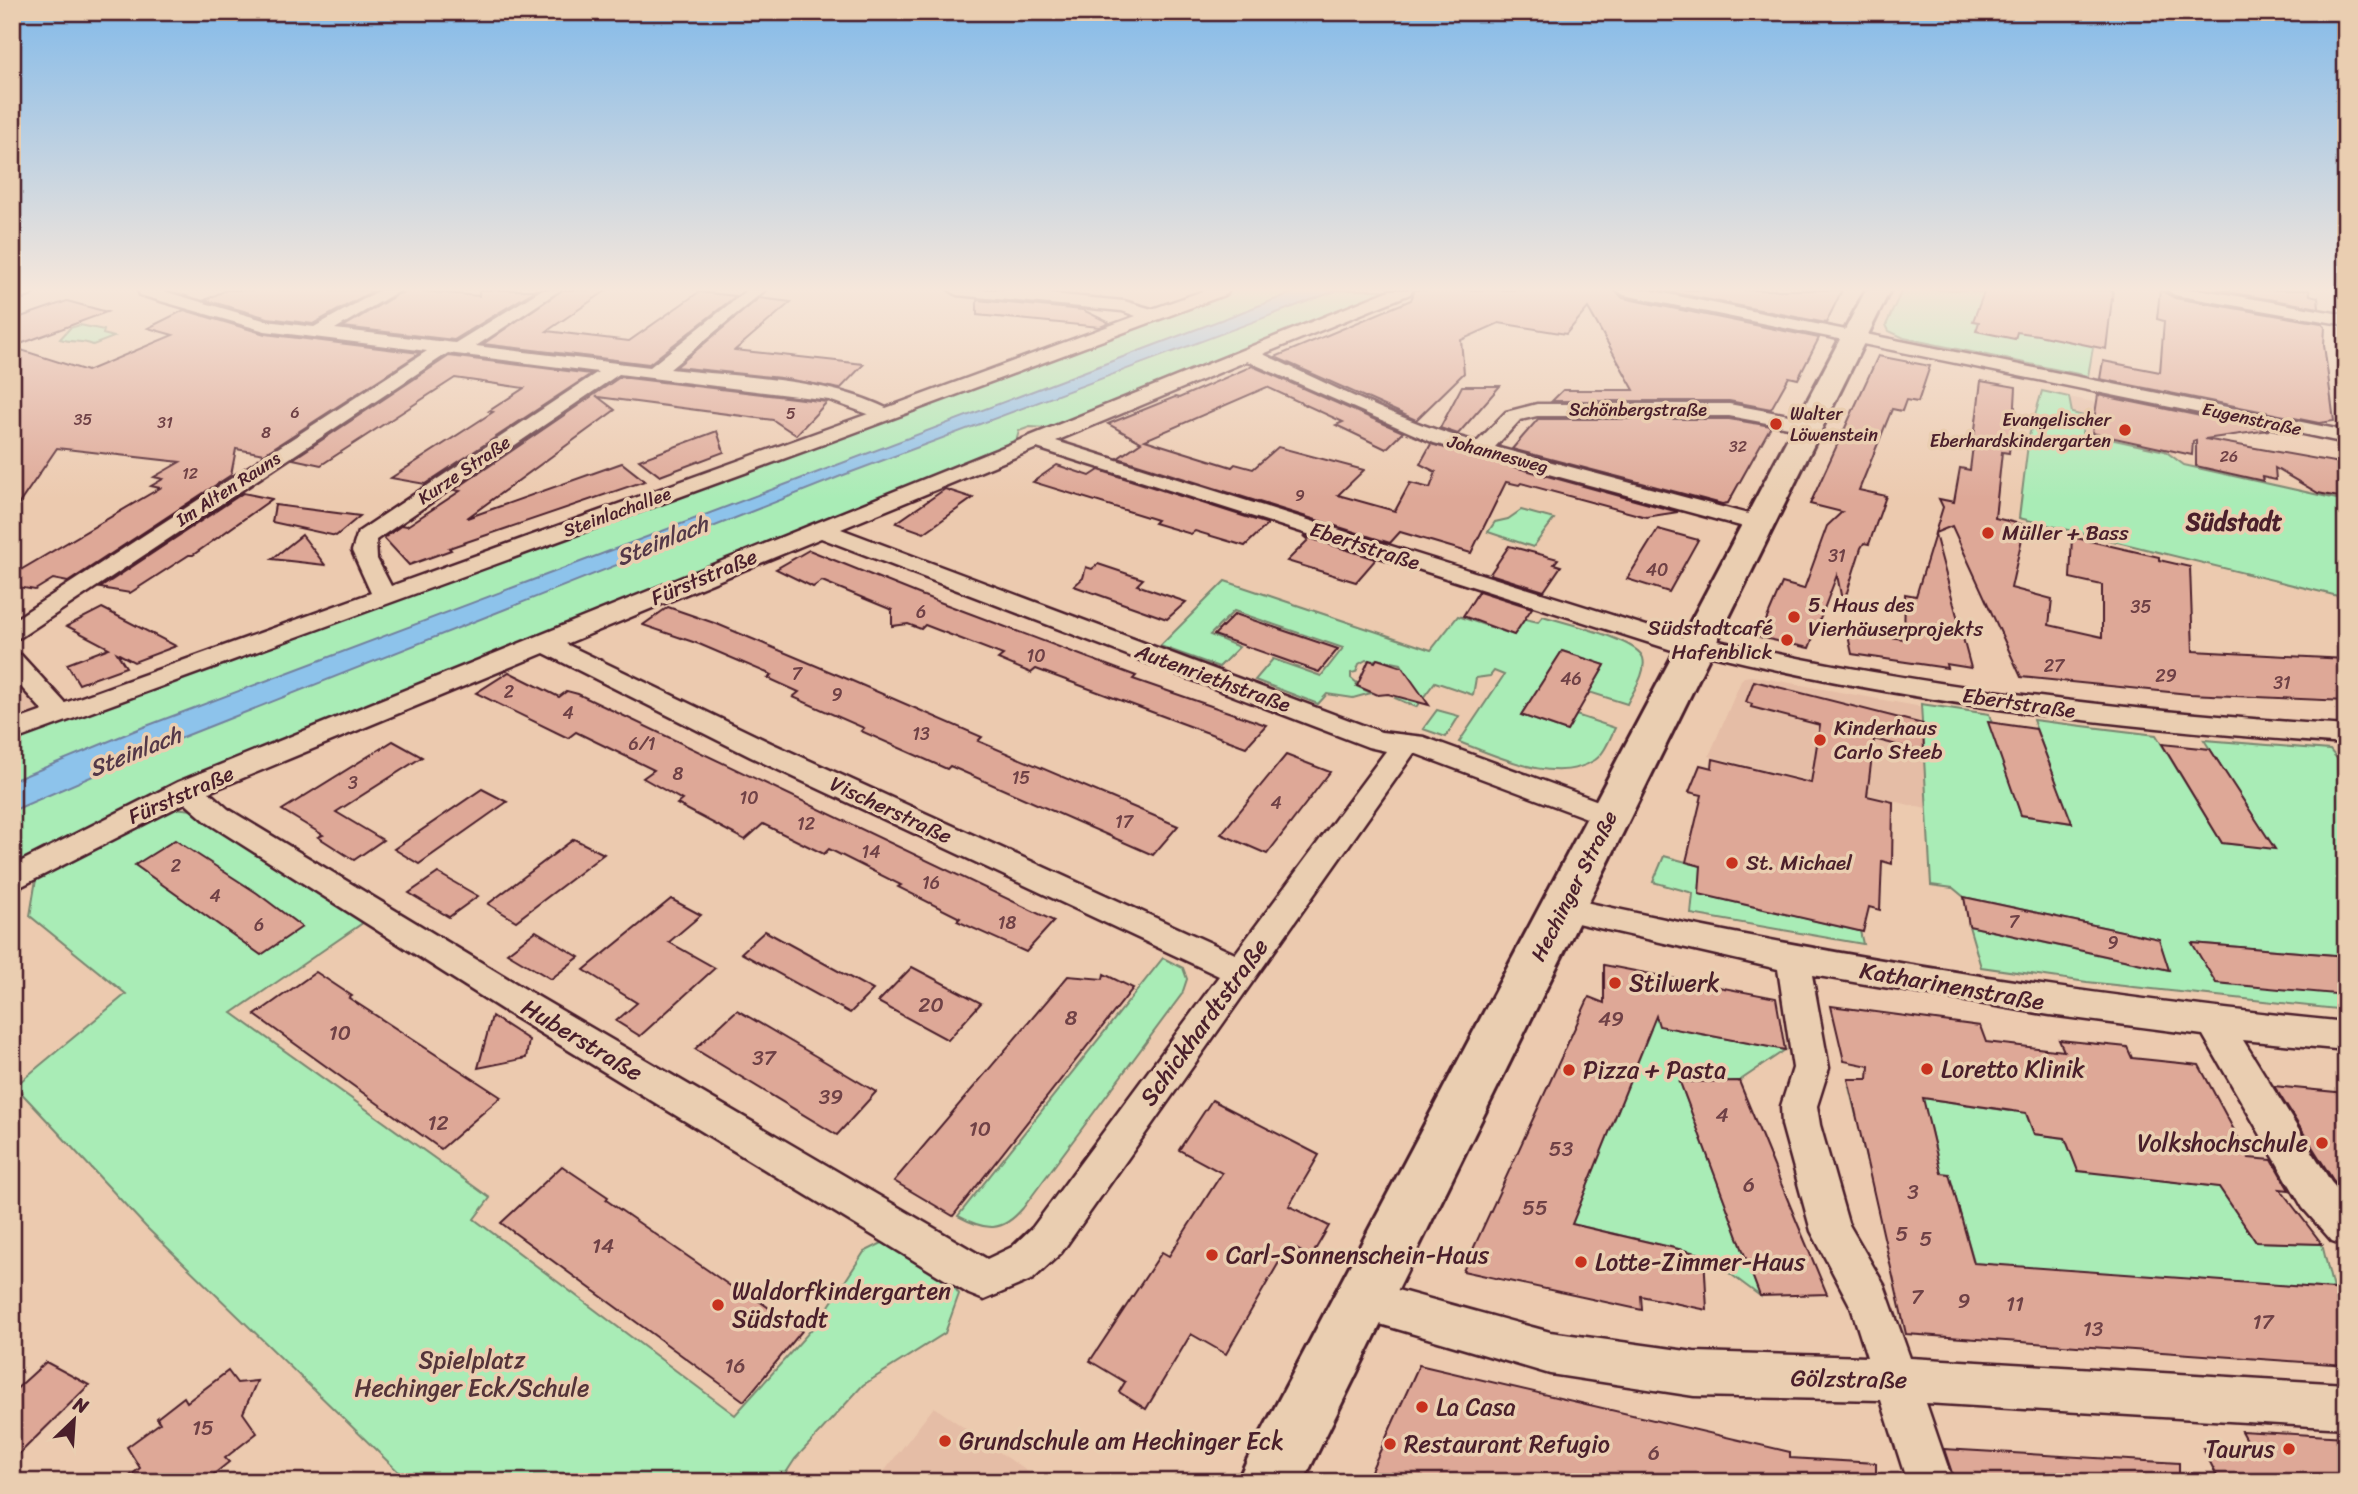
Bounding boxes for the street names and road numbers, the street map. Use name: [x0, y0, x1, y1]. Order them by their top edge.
street label: Eugenstraße: [2199, 393, 2305, 445]
street label: Schönbergstraße: [1569, 394, 1707, 426]
street label: Johannesweg: [1443, 425, 1552, 483]
street label: Kurze Straße: [411, 427, 517, 513]
street label: Im Alten Rauns: [168, 443, 288, 536]
street label: Steinlachallee: [560, 483, 674, 541]
street label: Ebertstraße: [1305, 510, 1425, 582]
street label: Fürststraße: [645, 537, 763, 617]
street label: Autenriethstraße: [1129, 632, 1296, 724]
street label: Ebertstraße: [1960, 676, 2078, 730]
street label: Fürststraße: [122, 755, 240, 835]
street label: Vischerstraße: [823, 765, 959, 855]
street label: Hechinger Straße: [1520, 804, 1629, 968]
street label: Schickhardtstraße: [1128, 929, 1280, 1115]
street label: Katharinenstraße: [1856, 949, 2048, 1023]
street label: Huberstraße: [513, 987, 651, 1093]
street label: Gölzstraße: [1790, 1357, 1908, 1401]

